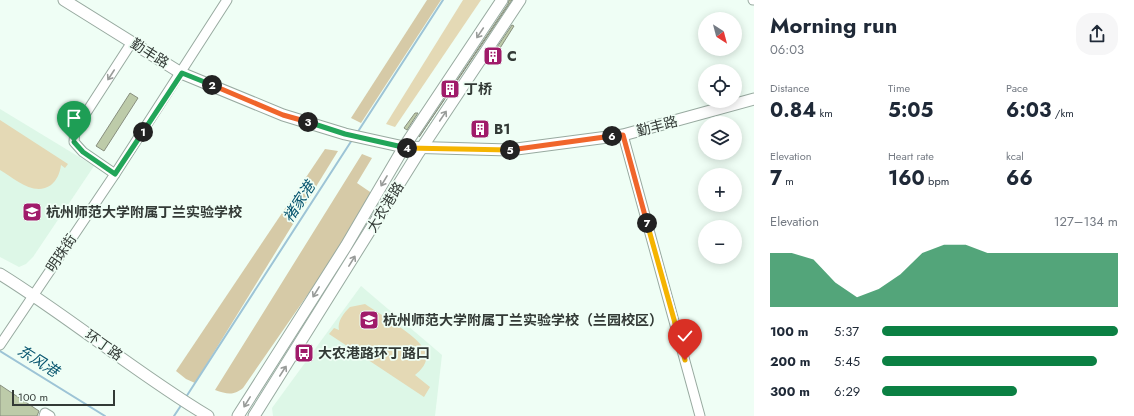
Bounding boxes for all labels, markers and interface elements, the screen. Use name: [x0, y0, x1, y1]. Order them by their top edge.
text: Morning run: [770, 9, 897, 41]
north arrow: [698, 12, 742, 56]
map controls: [698, 12, 742, 264]
button: share: [1076, 13, 1118, 55]
one-way arrow: [476, 27, 484, 38]
street label: 勤丰路: [127, 33, 173, 73]
text: 06:03: [770, 40, 804, 59]
building icon: C: [482, 45, 504, 67]
place label: C: [507, 46, 517, 66]
button: locate: [698, 64, 742, 108]
one-way arrow: [107, 69, 115, 80]
pin: 2: [202, 75, 222, 95]
text: 2: [208, 77, 216, 93]
building icon: 丁桥: [439, 78, 461, 100]
place label: 丁桥: [464, 79, 492, 99]
text: Distance: [770, 80, 809, 96]
text: Time: [888, 80, 910, 96]
text: Pace: [1006, 80, 1028, 96]
text: 0.84: [770, 96, 816, 125]
text: 5:05: [888, 96, 933, 125]
text: 6:03: [1006, 96, 1051, 125]
pin: [57, 101, 91, 142]
text: km: [816, 105, 833, 121]
text: /km: [1051, 105, 1074, 121]
icon: arrive: [63, 107, 85, 129]
one-way arrow: [439, 111, 447, 122]
street label: 勤丰路: [634, 111, 680, 141]
pin: 3: [298, 112, 318, 132]
text: 3: [305, 114, 311, 130]
button: layers: [698, 116, 742, 160]
building icon: B1: [469, 118, 491, 140]
place label: B1: [494, 119, 510, 139]
pin: 1: [133, 122, 153, 142]
text: 1: [140, 124, 146, 140]
pin: 6: [602, 126, 622, 146]
text: 6: [608, 128, 616, 144]
pin: 4: [397, 138, 417, 158]
text: 4: [403, 140, 411, 156]
pin: 5: [500, 140, 520, 160]
text: 5: [506, 142, 514, 158]
text: Elevation: [770, 148, 812, 164]
text: Heart rate: [888, 148, 934, 164]
text: kcal: [1006, 148, 1024, 164]
text: 7: [770, 164, 782, 193]
text: 160: [888, 164, 925, 193]
text: 66: [1006, 164, 1033, 193]
button: +: [698, 168, 742, 212]
text: m: [782, 173, 794, 189]
text: bpm: [925, 173, 949, 189]
water label: 褚家港: [278, 175, 322, 227]
one-way arrow: [380, 175, 388, 187]
street label: 大农港路: [362, 178, 408, 236]
school or university icon: 杭州师范大学附属丁兰实验学校: [21, 201, 43, 223]
place label: 杭州师范大学附属丁兰实验学校: [46, 202, 242, 222]
text: Elevation: [770, 212, 819, 231]
text: 127–134 m: [1054, 212, 1118, 231]
pin: 7: [637, 213, 657, 233]
text: 7: [644, 215, 650, 231]
button: −: [698, 220, 742, 264]
street label: 明珠街: [41, 230, 81, 276]
one-way arrow: [348, 255, 356, 267]
one-way arrow: [312, 286, 320, 298]
school or university icon: 杭州师范大学附属丁兰实验学校（兰园校区）: [358, 309, 380, 331]
place label: 杭州师范大学附属丁兰实验学校（兰园校区）: [383, 310, 663, 330]
pin: [668, 319, 702, 360]
text: 100 m: [770, 322, 808, 341]
text: 5:37: [834, 322, 859, 341]
street label: 环丁路: [81, 325, 127, 365]
icon: check: [674, 325, 696, 347]
water label: 东风港: [13, 340, 65, 383]
bus stop icon: 大农港路环丁路口: [293, 342, 315, 364]
place label: 大农港路环丁路口: [318, 343, 430, 363]
text: 200 m: [770, 352, 810, 371]
text: 5:45: [834, 352, 860, 371]
one-way arrow: [279, 366, 287, 377]
text: 300 m: [770, 382, 810, 401]
text: 6:29: [834, 382, 860, 401]
scale bar: [12, 388, 115, 407]
text: 100 m: [18, 389, 48, 405]
one-way arrow: [243, 396, 251, 407]

